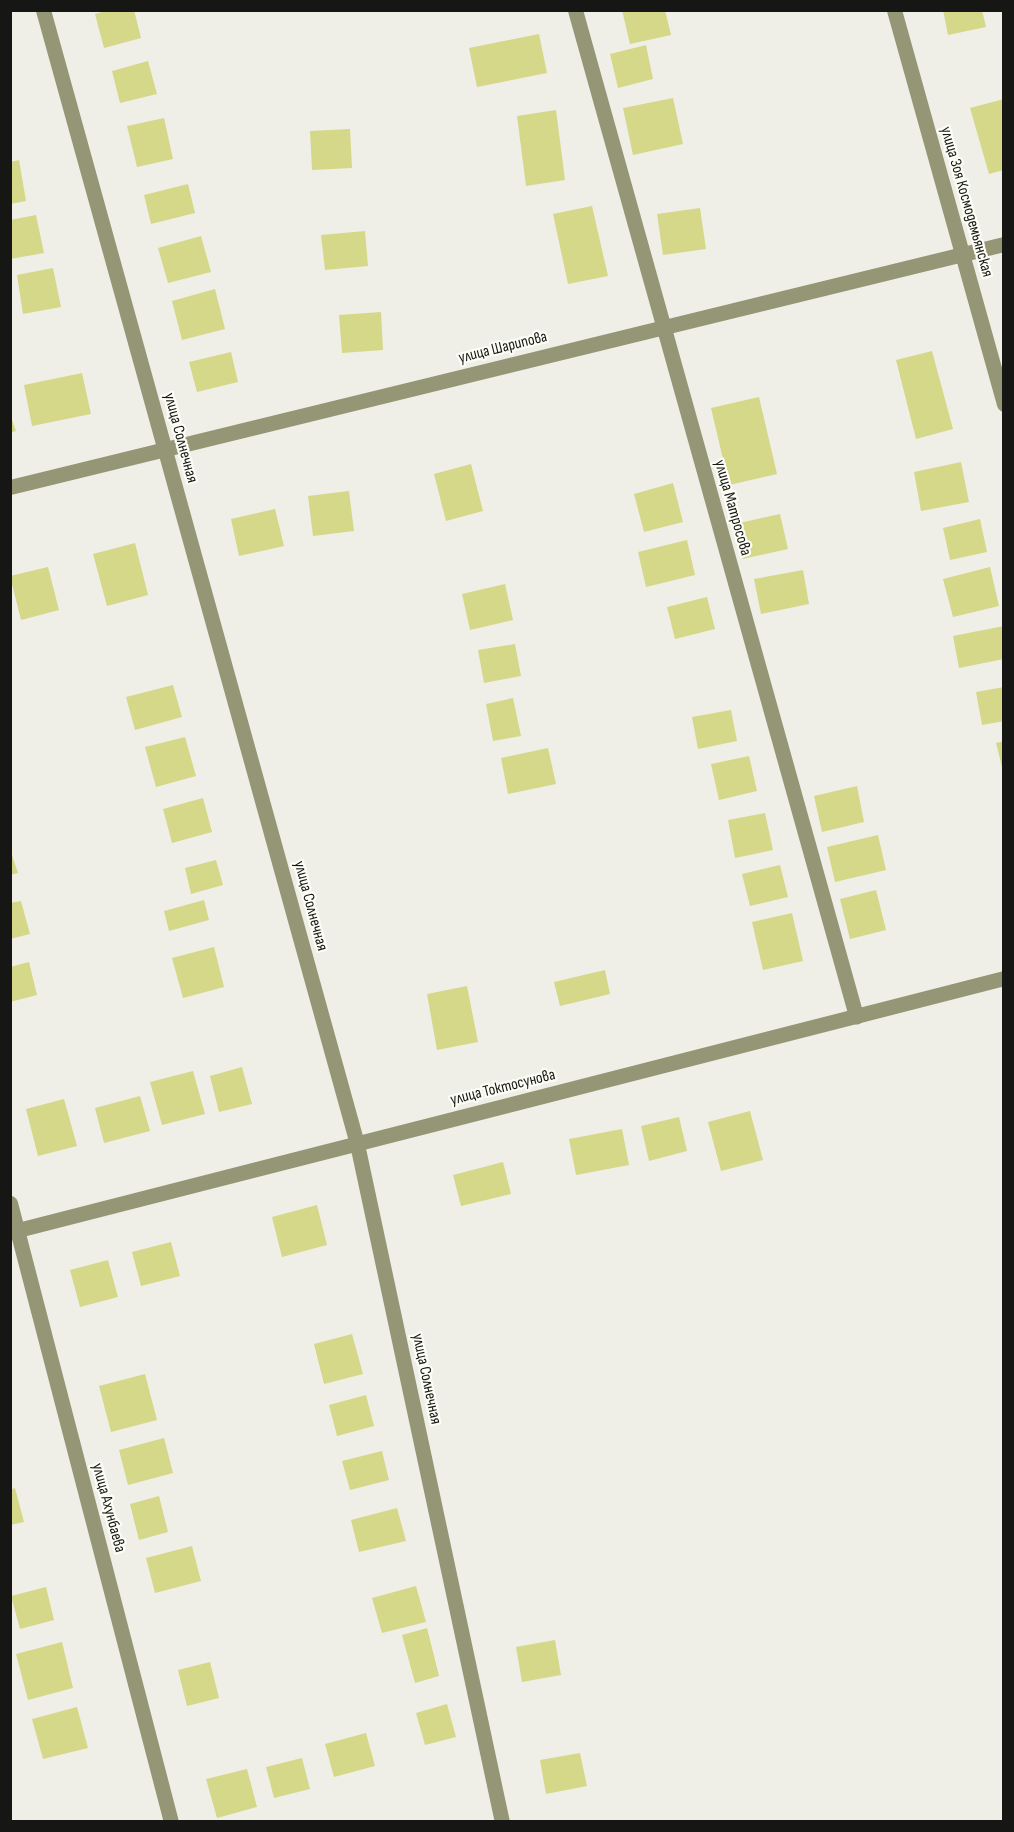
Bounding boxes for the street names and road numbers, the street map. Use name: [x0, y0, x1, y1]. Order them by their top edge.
street label: улица Зоя Космодемьянская: [935, 125, 997, 279]
street label: улица Шарипова: [457, 328, 549, 368]
street label: улица Солнечная: [159, 391, 201, 485]
street label: улица Матросова: [709, 458, 755, 558]
street label: улица Солнечная: [289, 859, 331, 953]
street label: улица Токтосунова: [449, 1066, 557, 1110]
street label: улица Солнечная: [407, 1332, 445, 1426]
street label: улица Ахунбаева: [87, 1461, 129, 1555]

